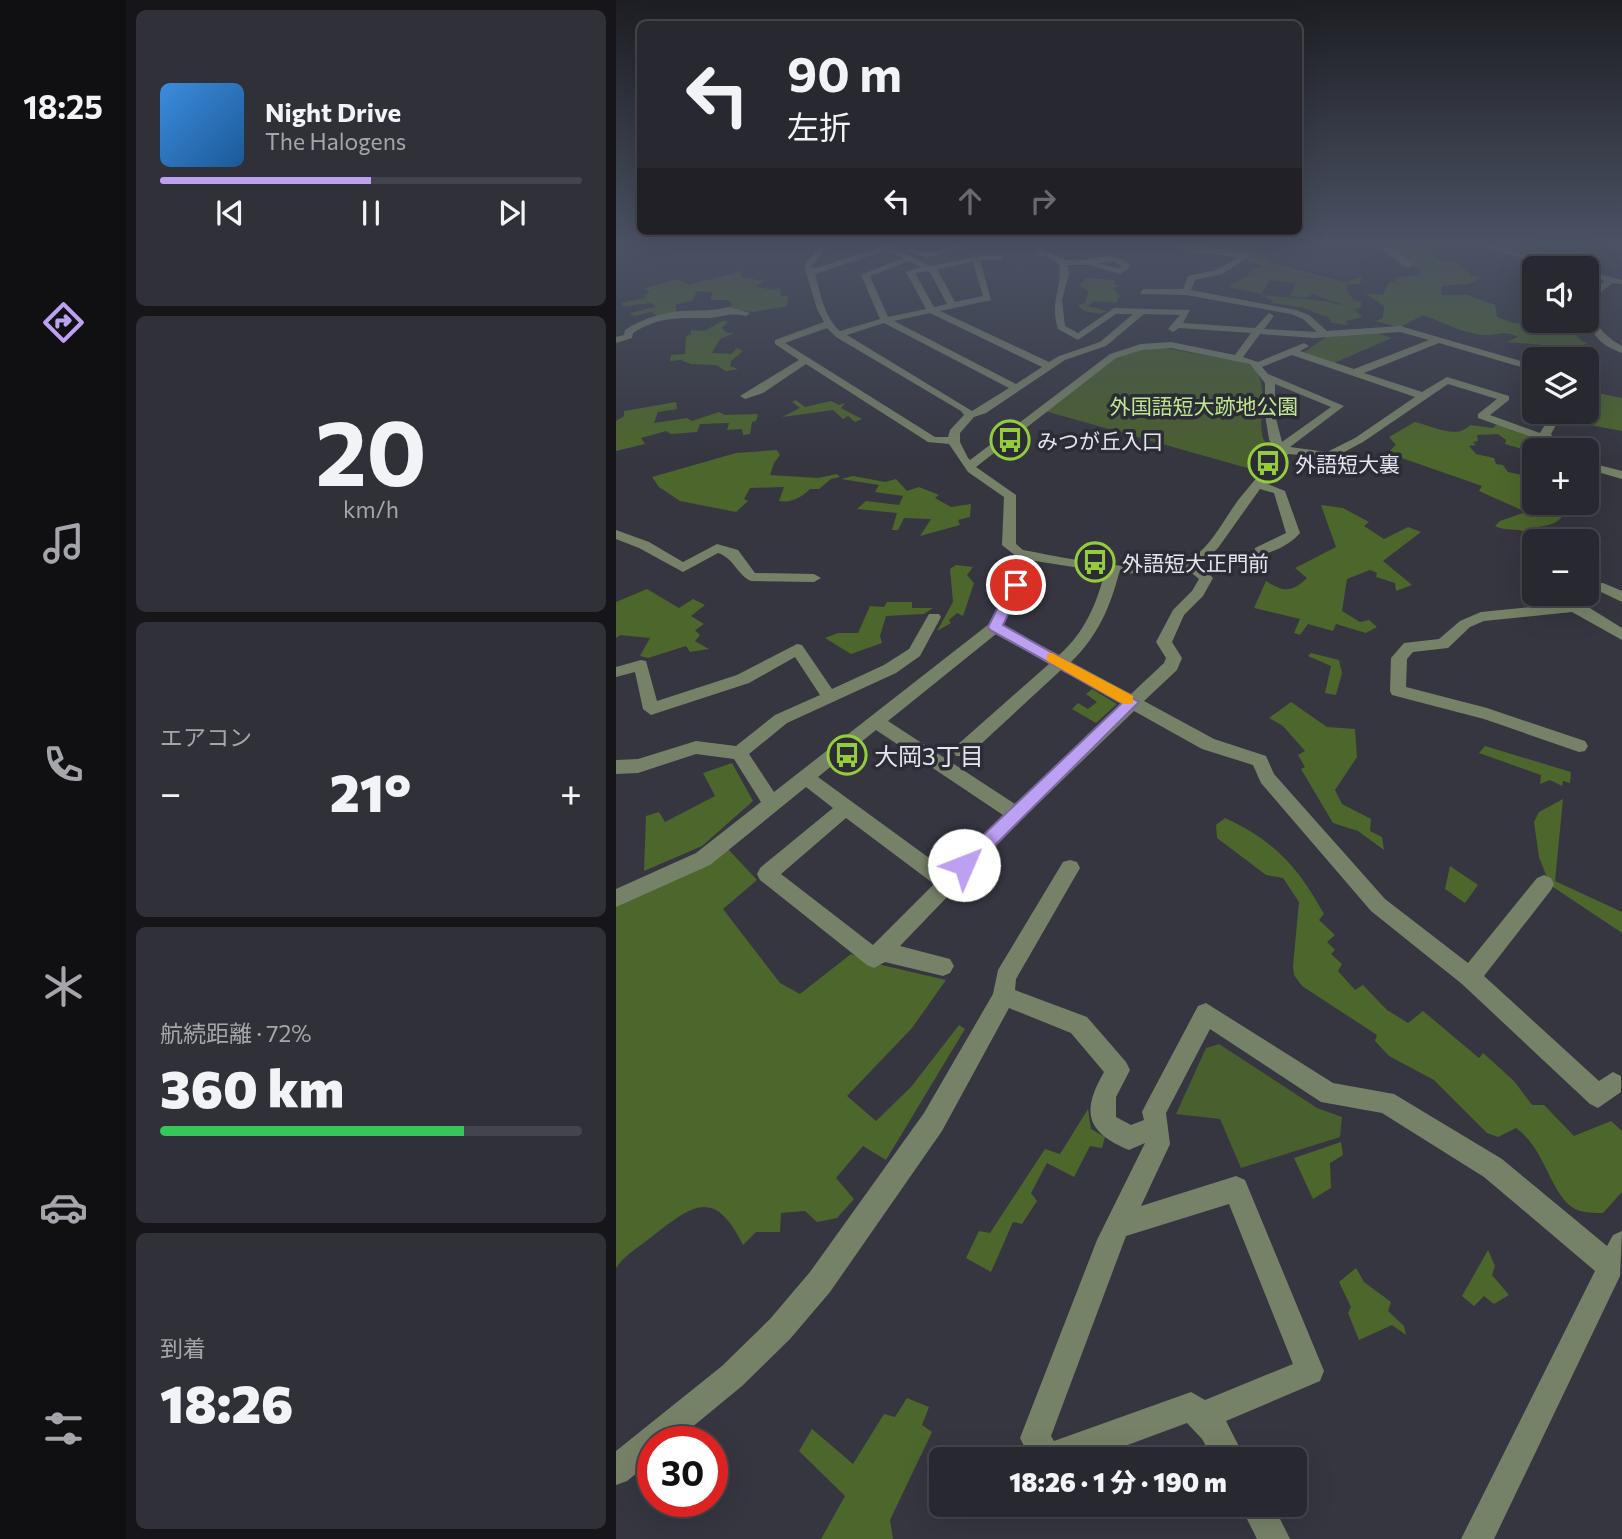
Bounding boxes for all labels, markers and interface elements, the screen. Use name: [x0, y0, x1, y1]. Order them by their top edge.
text: 90 m: [787, 42, 902, 102]
icon: left: [672, 49, 763, 140]
text: 18:25: [23, 86, 103, 126]
text: Night Drive: [265, 96, 401, 127]
text: 左折: [787, 106, 851, 146]
text: The Halogens: [265, 127, 406, 155]
icon: left: [878, 182, 916, 220]
icon: ahead: [951, 182, 989, 220]
icon: right: [1024, 182, 1062, 220]
icon: previous: [211, 194, 249, 232]
icon: pause: [352, 194, 390, 232]
icon: next: [493, 194, 531, 232]
map controls: [1522, 256, 1599, 606]
button: sound: [1522, 256, 1599, 333]
icon: directions: [39, 298, 88, 347]
button: layers: [1522, 347, 1599, 424]
text: 20: [315, 393, 427, 505]
park label: 外国語短大跡地公園: [1110, 393, 1299, 418]
bus stop icon: みつが丘入口: [989, 419, 1031, 461]
place label: みつが丘入口: [1037, 428, 1163, 453]
button: +: [1522, 438, 1599, 515]
bus stop icon: 外語短大裏: [1247, 442, 1289, 484]
place label: 外語短大裏: [1295, 451, 1400, 476]
text: km/h: [343, 495, 399, 523]
icon: music: [39, 519, 88, 568]
button: −: [1522, 529, 1599, 606]
bus stop icon: 外語短大正門前: [1074, 541, 1116, 583]
place label: 外語短大正門前: [1122, 550, 1269, 575]
pin: [986, 555, 1046, 615]
icon: arrive: [997, 566, 1035, 604]
text: エアコン: [160, 723, 252, 751]
bus stop icon: 大岡3丁目: [826, 734, 868, 776]
icon: phone: [39, 740, 88, 789]
place label: 大岡3丁目: [874, 741, 984, 770]
text: 21°: [330, 759, 411, 823]
text: −: [160, 768, 182, 815]
text: +: [560, 768, 582, 815]
position arrow: [927, 828, 1001, 902]
icon: climate: [39, 962, 88, 1011]
text: 航続距離 · 72%: [160, 1019, 311, 1047]
text: 360 km: [160, 1055, 344, 1119]
icon: car: [39, 1183, 88, 1232]
text: 到着: [160, 1334, 206, 1362]
text: 18:26: [160, 1370, 293, 1434]
icon: filters: [39, 1404, 88, 1453]
speed limit sign: 30: [637, 1426, 728, 1517]
text: 18:26 · 1 分 · 190 m: [1009, 1466, 1227, 1497]

